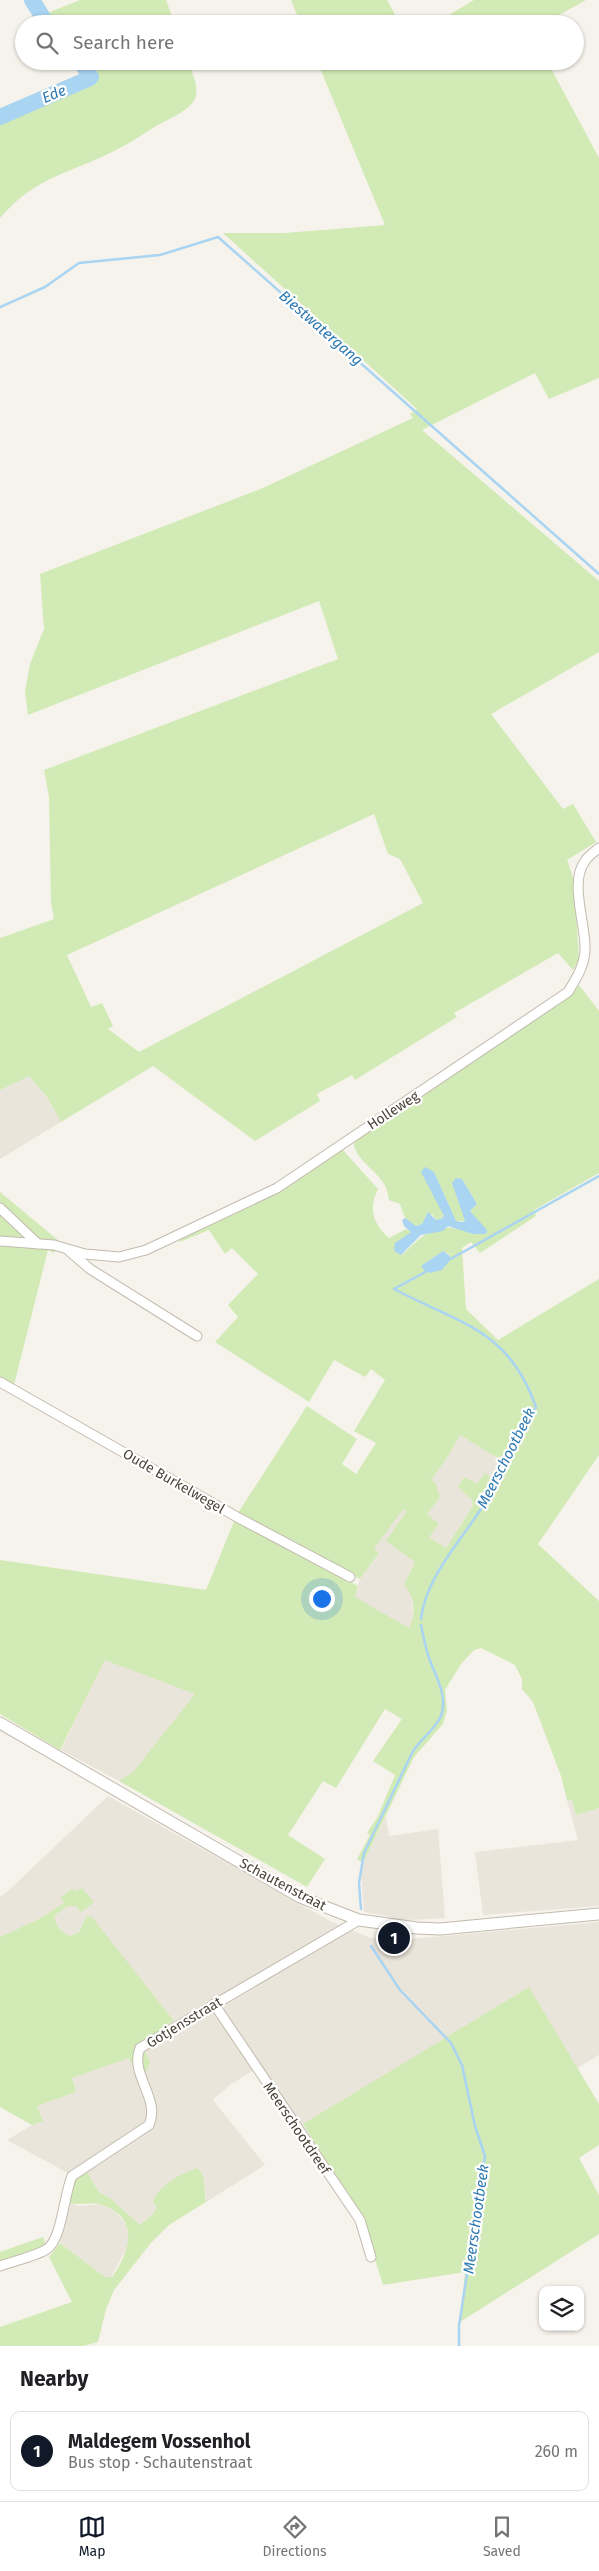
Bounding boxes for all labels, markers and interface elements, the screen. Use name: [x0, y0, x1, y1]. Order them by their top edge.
search box: [15, 15, 584, 70]
icon: search: [33, 29, 61, 57]
text: Search here: [73, 31, 174, 54]
water label: Ede: [39, 81, 69, 107]
water label: Biestwatergang: [275, 287, 367, 369]
street label: Holleweg: [364, 1087, 423, 1133]
water label: Meerschootbeek: [473, 1405, 539, 1511]
street label: Oude Burkelwegel: [120, 1445, 228, 1518]
your location: [309, 1586, 335, 1612]
street label: Schautenstraat: [237, 1854, 330, 1915]
pin: 1: [378, 1919, 410, 1957]
street label: Gotjensstraat: [143, 1993, 226, 2052]
street label: Meerschootdreef: [260, 2079, 334, 2179]
water label: Meerschootbeek: [459, 2163, 493, 2275]
map controls: [539, 2286, 584, 2331]
button: layers: [539, 2286, 584, 2331]
text: Nearby: [20, 2366, 88, 2392]
text: Maldegem Vossenhol: [68, 2430, 251, 2453]
text: 1: [33, 2442, 41, 2461]
text: 260 m: [535, 2442, 578, 2461]
text: Bus stop · Schautenstraat: [68, 2453, 252, 2472]
tab: Map: [78, 2513, 106, 2560]
tab: Directions: [262, 2513, 327, 2560]
tab: Saved: [483, 2513, 521, 2560]

